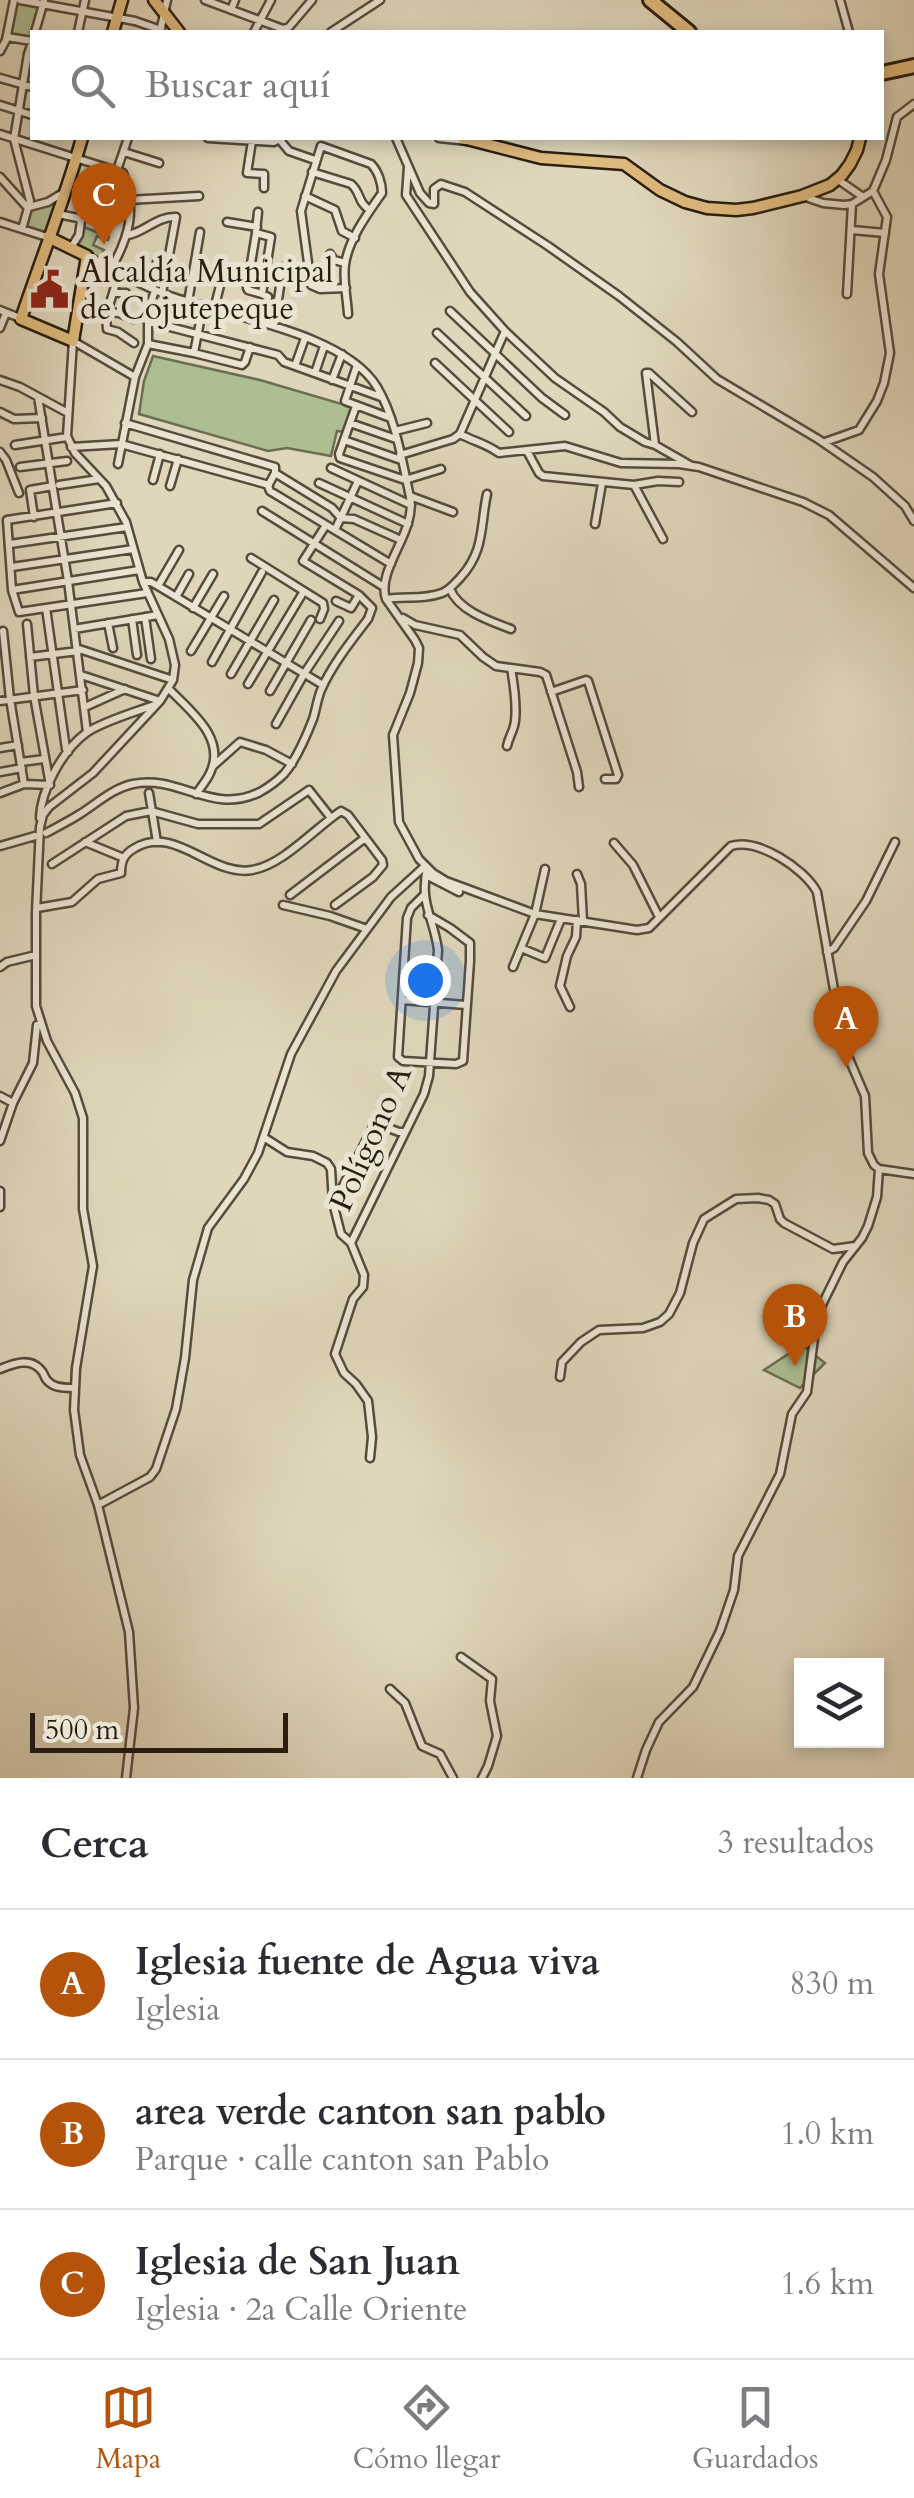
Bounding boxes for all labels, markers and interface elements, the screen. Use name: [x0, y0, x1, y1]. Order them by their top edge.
search box: [30, 30, 884, 140]
icon: search: [65, 58, 120, 113]
text: Buscar aquí: [145, 59, 331, 111]
pin: C: [72, 162, 136, 245]
place label: Alcaldía Municipal de Cojutepeque: [80, 250, 333, 331]
public building icon: Alcaldía Municipal de Cojutepeque: [29, 268, 71, 310]
your location: [400, 955, 451, 1006]
pin: A: [814, 986, 878, 1068]
street label: Polígono A: [319, 1058, 423, 1218]
pin: B: [762, 1284, 828, 1366]
map controls: [794, 1658, 884, 1748]
button: layers: [794, 1658, 884, 1748]
scale bar: [30, 1708, 288, 1752]
text: 500 m: [45, 1711, 119, 1749]
text: Cerca: [40, 1815, 149, 1872]
text: 3 resultados: [717, 1821, 874, 1865]
text: Iglesia fuente de Agua viva: [135, 1936, 600, 1988]
text: A: [60, 1962, 85, 2006]
text: 830 m: [789, 1962, 874, 2006]
text: Iglesia: [135, 1988, 220, 2032]
text: area verde canton san pablo: [135, 2086, 606, 2138]
text: B: [61, 2112, 84, 2156]
text: 1.0 km: [780, 2112, 874, 2156]
text: Parque · calle canton san Pablo: [135, 2138, 549, 2182]
text: Iglesia de San Juan: [135, 2236, 460, 2288]
text: C: [60, 2262, 85, 2306]
text: 1.6 km: [780, 2262, 874, 2306]
text: Iglesia · 2a Calle Oriente: [135, 2288, 468, 2332]
tab: Mapa: [96, 2380, 161, 2478]
tab: Cómo llegar: [353, 2380, 501, 2478]
tab: Guardados: [692, 2380, 818, 2478]

